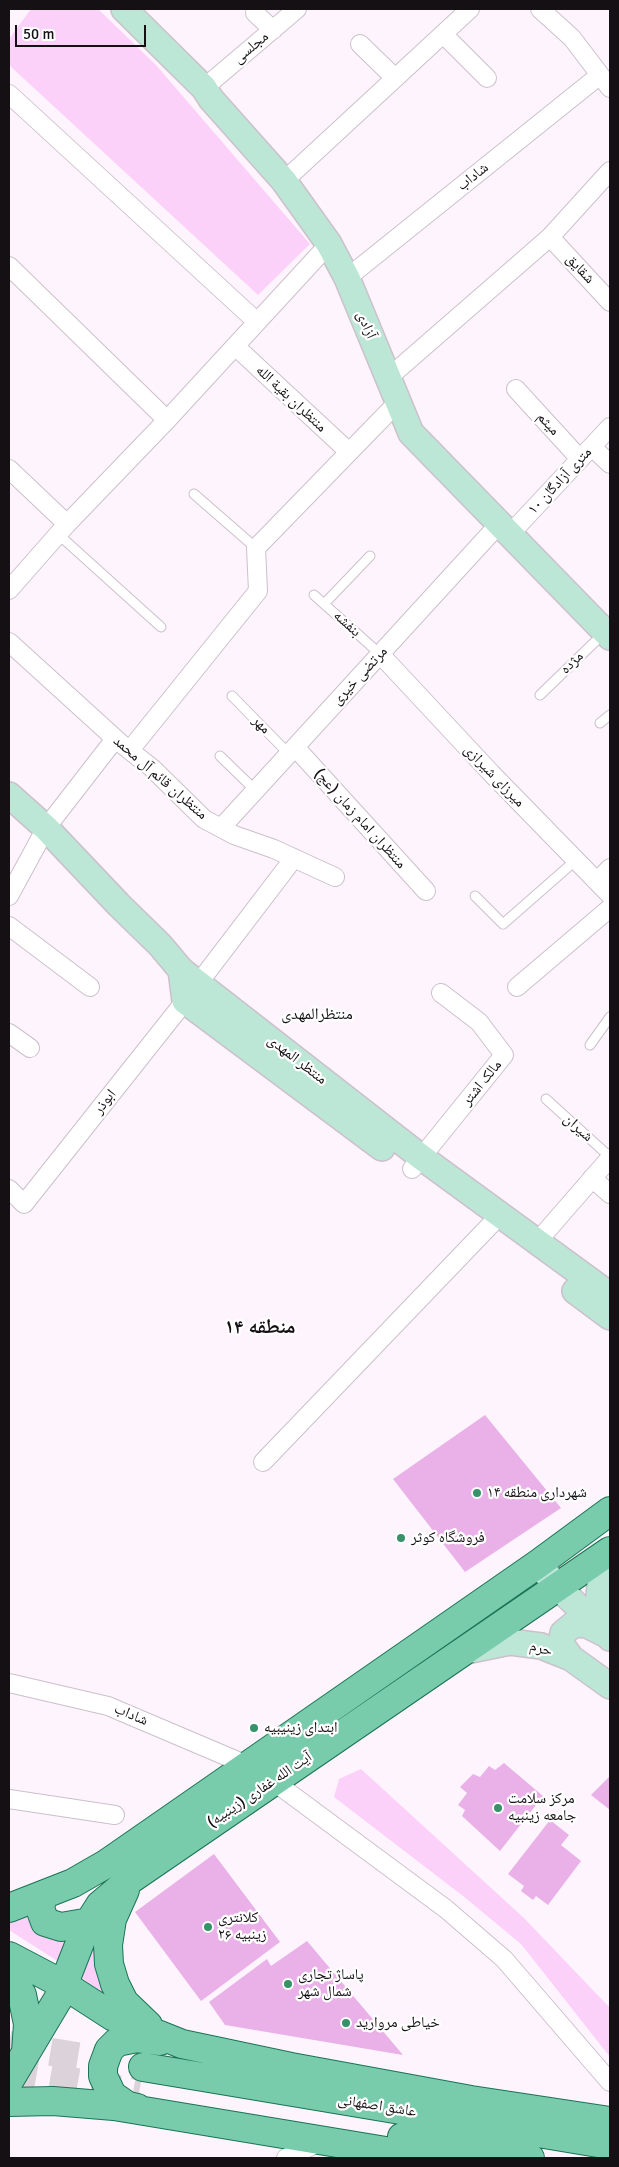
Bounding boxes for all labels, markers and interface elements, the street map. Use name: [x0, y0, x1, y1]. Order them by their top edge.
scale bar: [18, 15, 149, 47]
text: 50 m: [23, 25, 54, 43]
street label: مجلسی: [230, 28, 272, 68]
street label: شاداب: [454, 159, 492, 195]
street label: شقایق: [562, 250, 598, 288]
street label: آزادی: [352, 308, 380, 342]
street label: منتظران بقیة الله: [252, 362, 330, 436]
street label: میثم: [533, 408, 563, 440]
street label: ۱۰ متری آزادگان: [524, 444, 596, 518]
street label: بنفشه: [329, 607, 365, 641]
street label: مرتضی خیری: [328, 643, 392, 709]
street label: مژده: [557, 648, 587, 678]
street label: مهر: [248, 712, 274, 738]
street label: منتظران قائم آل محمد: [109, 732, 211, 824]
street label: میرزای شیرازی: [460, 741, 528, 811]
street label: منتظران امام زمان (عج): [310, 765, 410, 873]
district label: منتظرالمهدی: [281, 1005, 353, 1025]
street label: منتظر المهدی: [264, 1031, 330, 1089]
street label: مالک اشتر: [458, 1056, 506, 1110]
street label: ابوذر: [90, 1086, 120, 1118]
street label: شیران: [559, 1110, 597, 1146]
district label: منطقه ۱۴: [225, 1316, 295, 1340]
place label: شهرداری منطقه ۱۴: [487, 1484, 587, 1502]
marker: شهرداری منطقه ۱۴: [471, 1487, 483, 1499]
place label: فروشگاه کوثر: [411, 1529, 485, 1547]
marker: فروشگاه کوثر: [395, 1532, 407, 1544]
street label: حرم: [528, 1637, 554, 1661]
street label: شاداب: [111, 1700, 151, 1730]
place label: ابتدای زینیبیه: [264, 1719, 338, 1737]
marker: ابتدای زینیبیه: [248, 1722, 260, 1734]
street label: آیت الله غفاری (زینبیه): [204, 1748, 316, 1832]
place label: مرکز سلامت جامعه زینبیه: [508, 1790, 576, 1825]
marker: مرکز سلامت جامعه زینبیه: [492, 1802, 504, 1814]
place label: کلانتری ۲۶ زینبیه: [218, 1909, 267, 1944]
marker: کلانتری ۲۶ زینبیه: [202, 1921, 214, 1933]
place label: پاساژ تجاری شمال شهر: [298, 1966, 364, 2001]
marker: پاساژ تجاری شمال شهر: [282, 1978, 294, 1990]
place label: خیاطی مروارید: [356, 2014, 440, 2032]
marker: خیاطی مروارید: [340, 2017, 352, 2029]
street label: عاشق اصفهانی: [336, 2091, 418, 2121]

